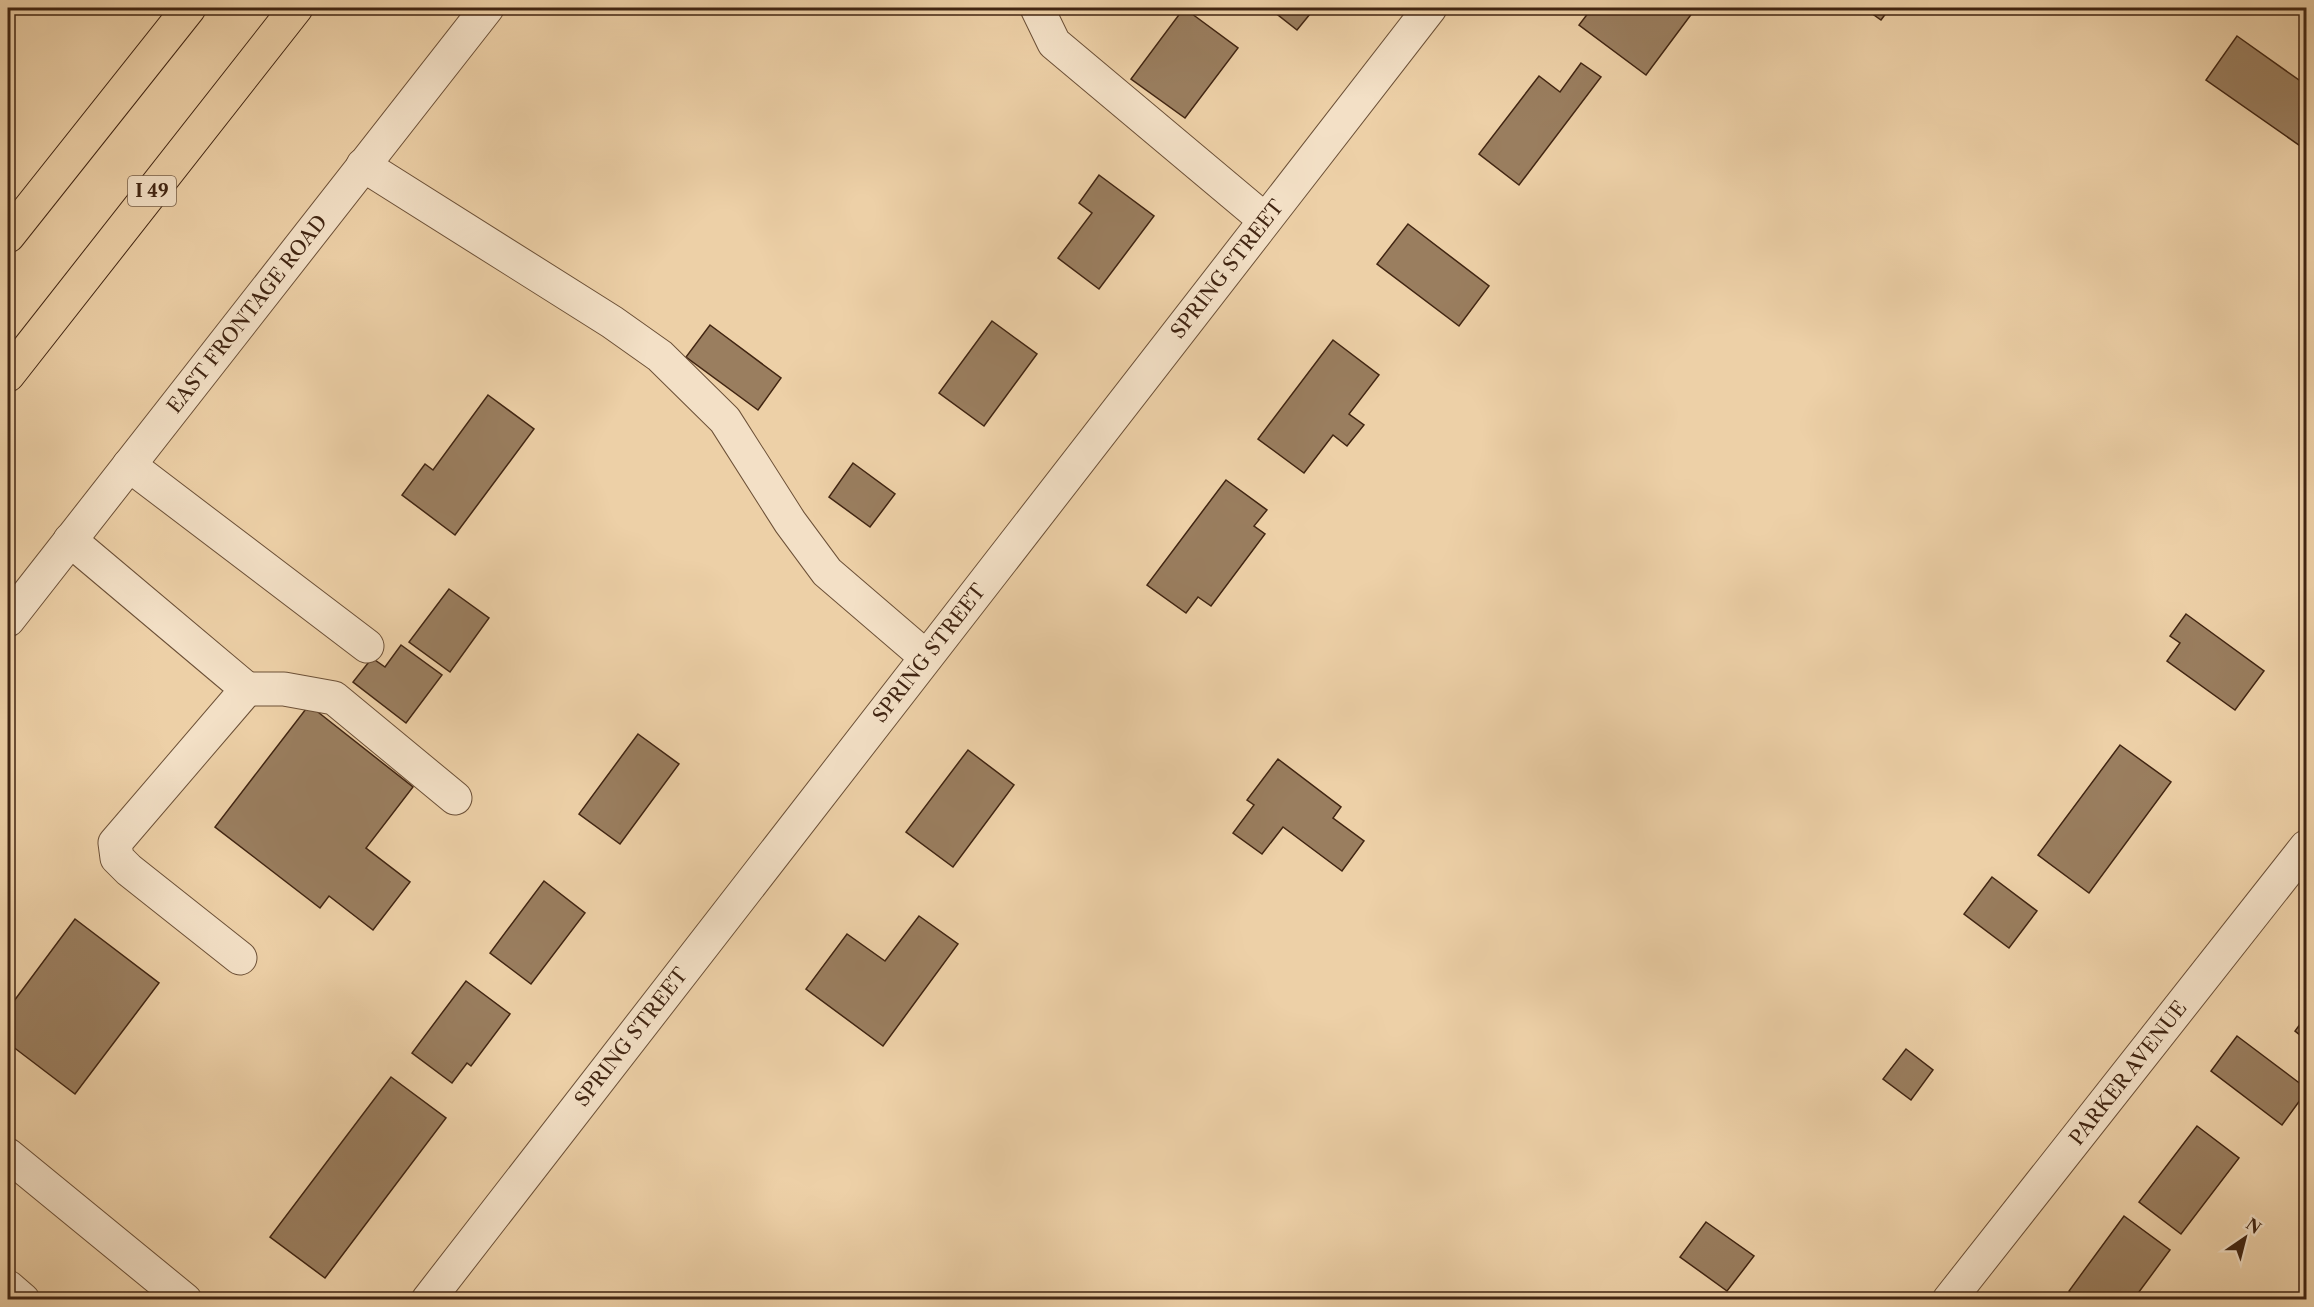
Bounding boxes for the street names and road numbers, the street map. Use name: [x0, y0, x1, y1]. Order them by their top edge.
road number: I 49: [128, 176, 176, 206]
street label: SPRING STREET: [1165, 195, 1289, 343]
street label: EAST FRONTAGE ROAD: [162, 210, 332, 418]
street label: SPRING STREET: [867, 579, 991, 727]
street label: SPRING STREET: [569, 963, 693, 1111]
street label: PARKER AVENUE: [2064, 996, 2192, 1150]

